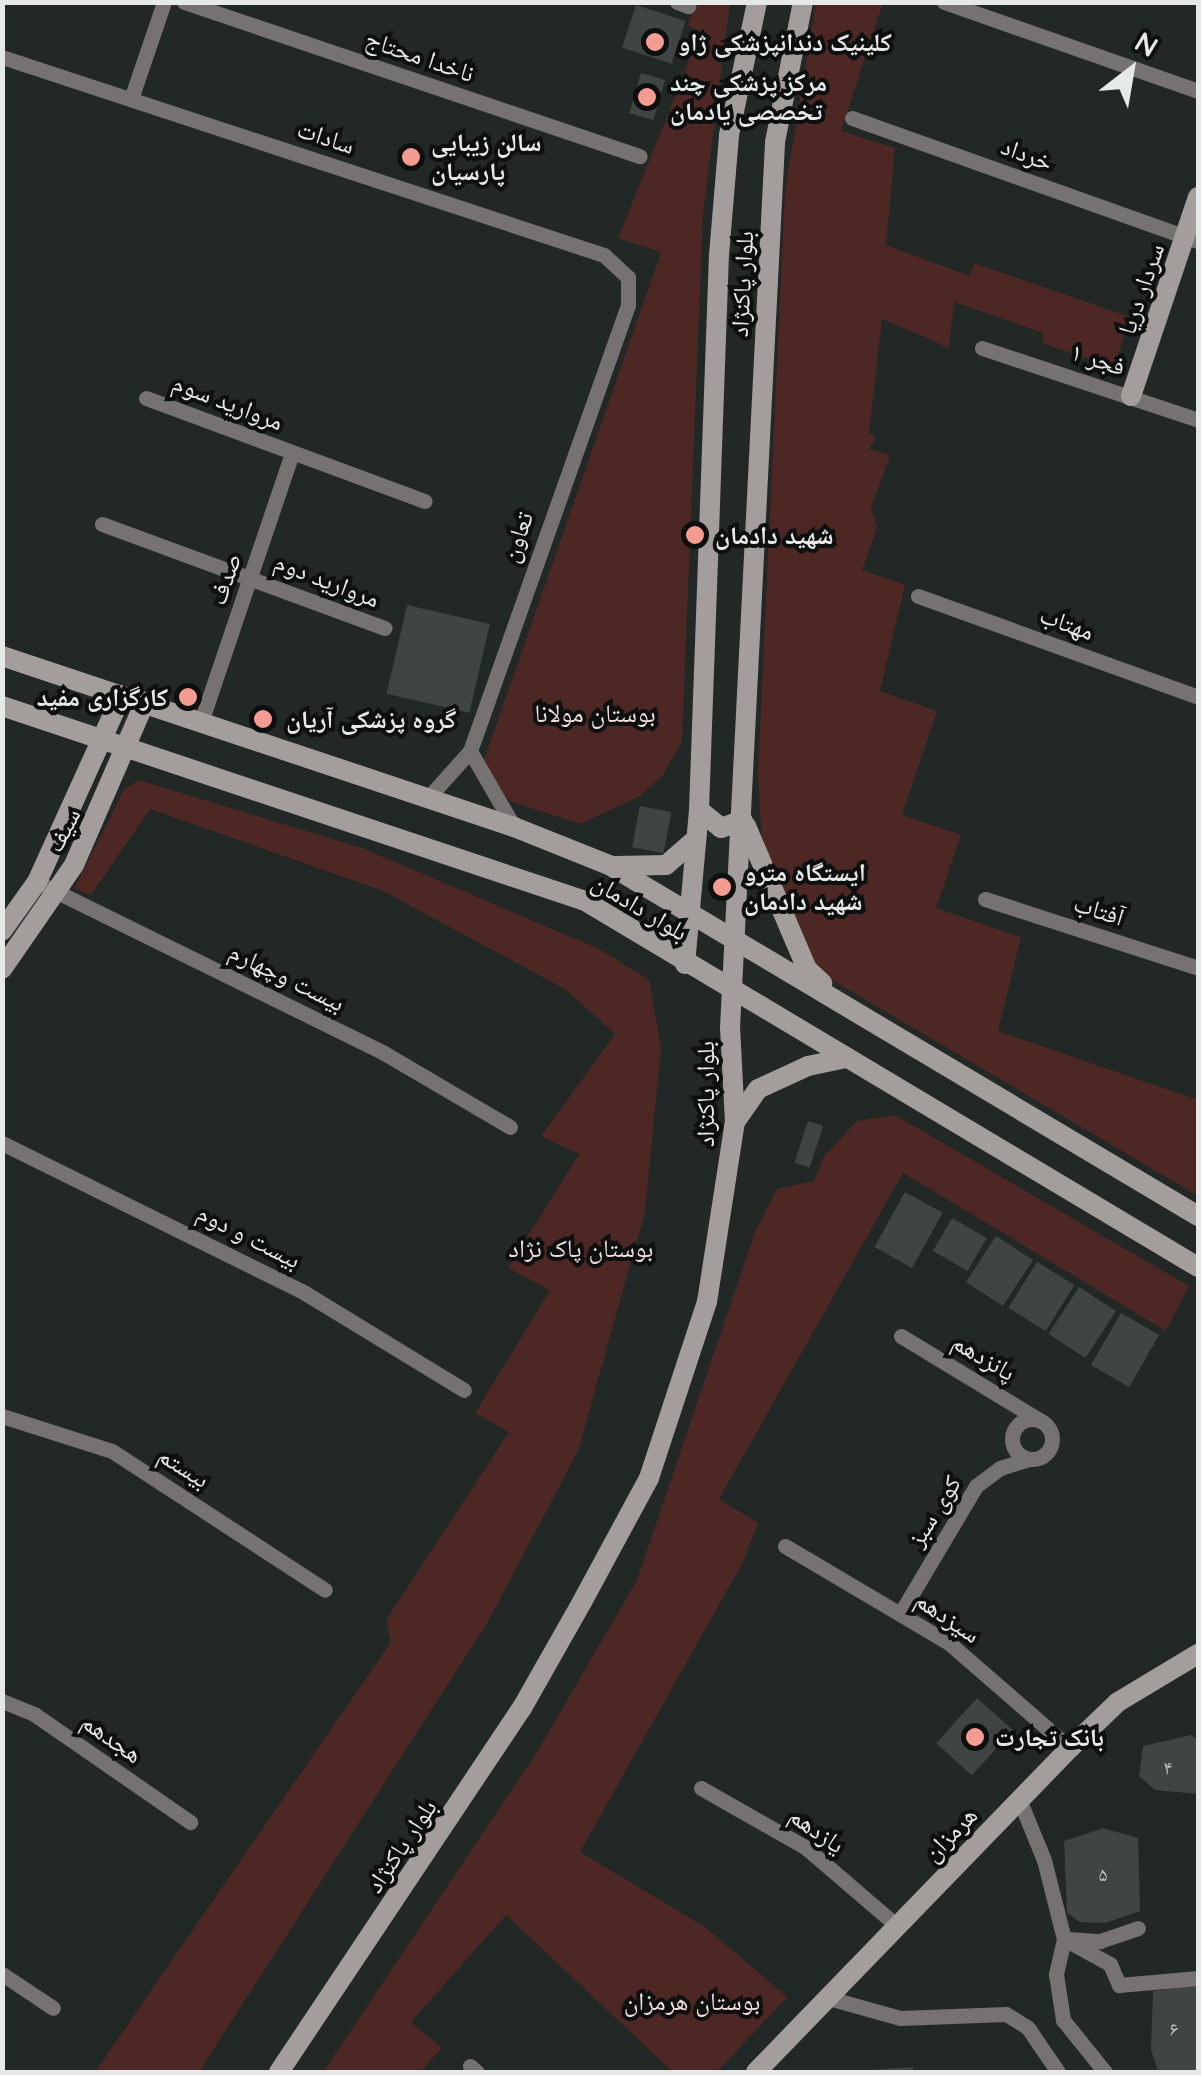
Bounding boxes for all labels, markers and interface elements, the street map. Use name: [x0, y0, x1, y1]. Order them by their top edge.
north arrow: [1081, 20, 1181, 120]
street label: ناخدا محتاج: [362, 23, 478, 89]
text: N: [1129, 24, 1165, 64]
place label: کلینیک دندانپزشکی ژاو: [678, 27, 892, 57]
marker: کلینیک دندانپزشکی ژاو: [642, 29, 668, 55]
place label: مرکز پزشکی چند تخصصی یادمان: [670, 68, 827, 127]
marker: مرکز پزشکی چند تخصصی یادمان: [634, 84, 660, 110]
street label: سادات: [294, 114, 358, 160]
place label: سالن زیبایی پارسیان: [431, 128, 541, 187]
street label: خرداد: [997, 131, 1057, 177]
marker: سالن زیبایی پارسیان: [400, 146, 422, 168]
street label: بلوار پاکنژاد: [724, 230, 760, 338]
street label: سردار دریا: [1111, 240, 1171, 338]
street label: فجر ۱: [1067, 336, 1129, 382]
street label: مروارید سوم: [168, 367, 288, 437]
street label: تعاون: [494, 508, 540, 566]
place label: شهید دادمان: [715, 520, 834, 550]
marker: شهید دادمان: [684, 524, 706, 546]
street label: مروارید دوم: [270, 546, 384, 614]
street label: صدف: [202, 549, 248, 609]
street label: مهتاب: [1036, 599, 1098, 647]
place label: کارگزاری مفید: [37, 682, 168, 712]
marker: کارگزاری مفید: [177, 686, 199, 708]
park label: بوستان مولانا: [534, 698, 656, 728]
place label: گروه پزشکی آریان: [286, 704, 456, 734]
marker: گروه پزشکی آریان: [250, 706, 276, 732]
street label: سیف: [39, 803, 87, 857]
place label: ایستگاه مترو شهید دادمان: [744, 858, 866, 917]
street label: بلوار دادمان: [587, 867, 693, 947]
marker: ایستگاه مترو شهید دادمان: [709, 874, 735, 900]
street label: آفتاب: [1070, 888, 1128, 932]
street label: بیست وچهارم: [224, 936, 350, 1018]
street label: بلوار پاکنژاد: [690, 1041, 720, 1147]
street label: بیست و دوم: [192, 1197, 306, 1275]
park label: بوستان پاک نژاد: [509, 1233, 653, 1263]
street label: پانزدهم: [947, 1327, 1021, 1387]
street label: بیستم: [153, 1440, 215, 1494]
street label: کوی سبز: [901, 1470, 967, 1552]
street label: سیزدهم: [910, 1584, 986, 1650]
street label: هجدهم: [76, 1706, 148, 1770]
place label: بانک تجارت: [995, 1722, 1104, 1752]
marker: بانک تجارت: [964, 1726, 986, 1748]
house number: ۴: [1164, 1754, 1172, 1778]
street label: بلوار پاکنژاد: [359, 1794, 443, 1898]
street label: یازدهم: [783, 1800, 851, 1860]
street label: هرمزان: [917, 1800, 983, 1868]
house number: ۵: [1099, 1861, 1107, 1885]
park label: بوستان هرمزان: [624, 1986, 760, 2016]
house number: ۶: [1170, 2016, 1178, 2040]

